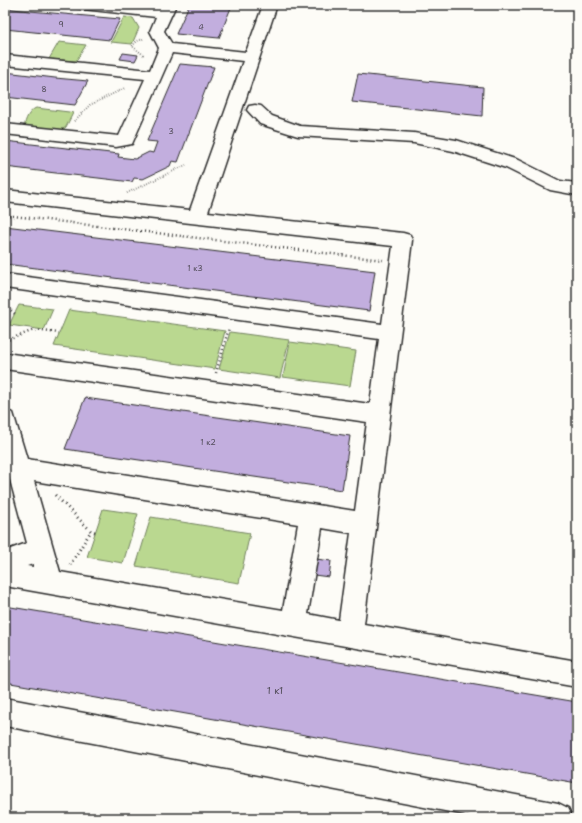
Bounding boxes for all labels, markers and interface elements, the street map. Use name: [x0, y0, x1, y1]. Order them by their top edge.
house number: 9: [58, 19, 64, 30]
house number: 4: [198, 22, 204, 33]
house number: 8: [41, 84, 47, 95]
house number: 3: [168, 126, 174, 137]
house number: 1 к3: [187, 263, 203, 274]
house number: 1 к2: [200, 437, 216, 448]
house number: 1 к1: [267, 684, 283, 697]

